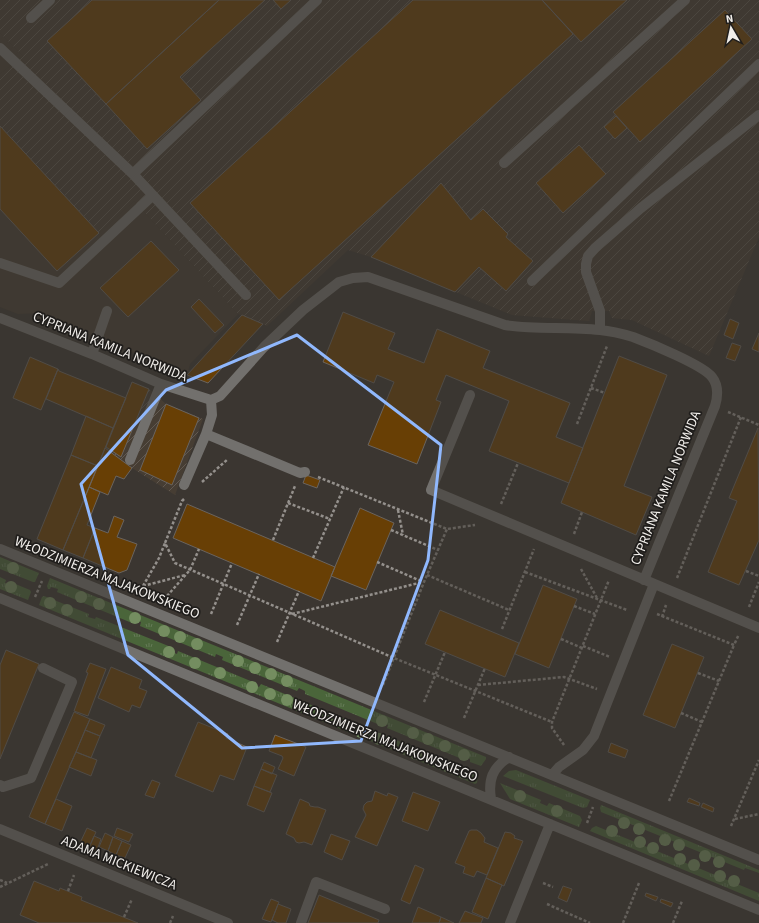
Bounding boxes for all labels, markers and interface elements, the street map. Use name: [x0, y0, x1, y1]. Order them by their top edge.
north arrow: [711, 8, 751, 48]
text: N: [725, 11, 734, 27]
street label: CYPRIANA KAMILA NORWIDA: [30, 307, 191, 387]
street label: CYPRIANA KAMILA NORWIDA: [626, 407, 706, 568]
street label: WŁODZIMIERZA MAJAKOWSKIEGO: [11, 532, 203, 624]
street label: WŁODZIMIERZA MAJAKOWSKIEGO: [289, 695, 481, 787]
street label: ADAMA MICKIEWICZA: [58, 831, 180, 895]

